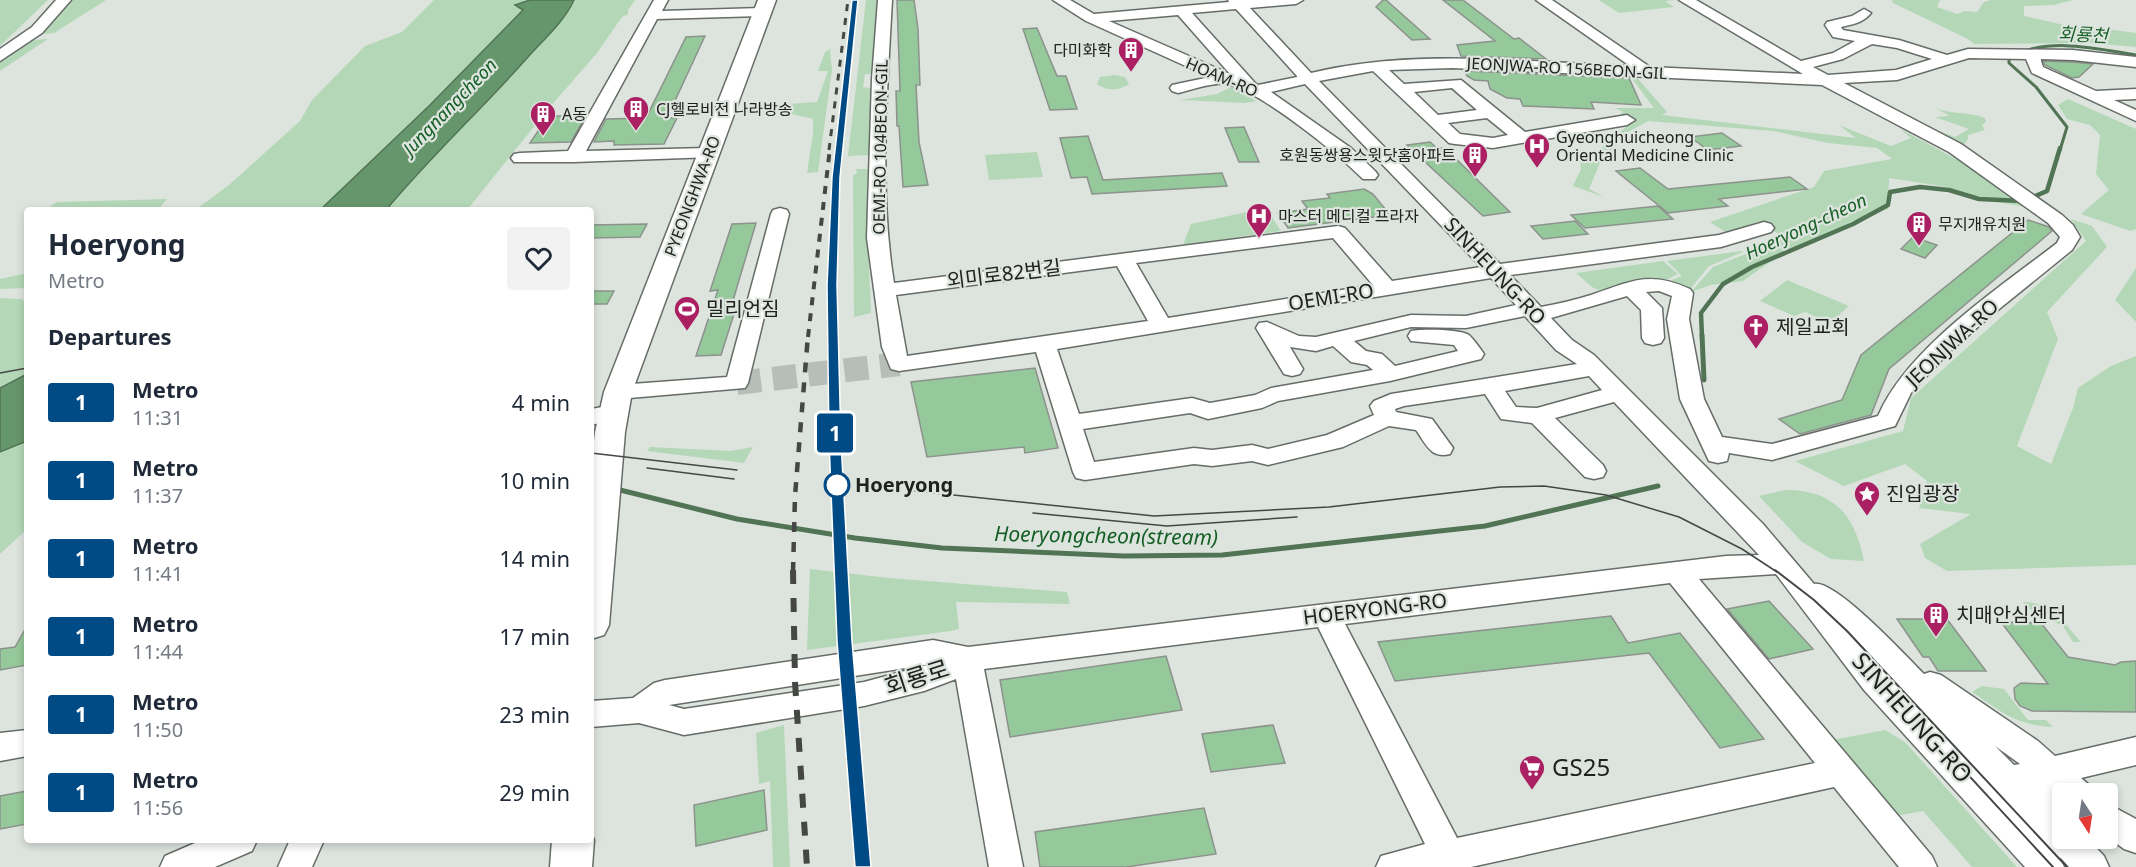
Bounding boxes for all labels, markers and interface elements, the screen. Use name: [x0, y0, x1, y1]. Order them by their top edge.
water label: 회룡천: [2058, 21, 2111, 47]
building icon: 다미화학: [1116, 35, 1146, 73]
place label: 다미화학: [1053, 39, 1112, 61]
street label: HOAM-RO: [1183, 52, 1261, 102]
street label: JEONJWA-RO 156BEON-GIL: [1464, 52, 1668, 84]
water label: Jungnangcheon: [395, 53, 502, 162]
street label: OEMI-RO 104BEON-GIL: [867, 59, 893, 235]
building icon: CJ헬로비전 나라방송: [621, 94, 651, 132]
place label: CJ헬로비전 나라방송: [656, 98, 792, 120]
building icon: A동: [528, 99, 558, 137]
place label: A동: [562, 103, 587, 125]
place label: Gyeonghuicheong Oriental Medicine Clinic: [1556, 126, 1734, 166]
hospital icon: Gyeonghuicheong Oriental Medicine Clinic: [1522, 131, 1552, 169]
street label: PYEONGHWA-RO: [659, 132, 725, 260]
building icon: 호원동쌍용스윗닷홈아파트: [1460, 140, 1490, 178]
place label: 호원동쌍용스윗닷홈아파트: [1279, 144, 1456, 166]
water label: Hoeryong-cheon: [1741, 187, 1870, 265]
hospital icon: 마스터 메디컬 프라자: [1244, 201, 1274, 239]
place label: 마스터 메디컬 프라자: [1278, 205, 1419, 227]
building icon: 무지개유치원: [1904, 209, 1934, 247]
street label: SINHEUNG-RO: [1439, 211, 1552, 330]
place label: 무지개유치원: [1938, 213, 2026, 235]
text: Hoeryong: [48, 225, 186, 263]
button: heart: [507, 227, 570, 290]
street label: 외미로82번길: [945, 253, 1063, 294]
text: Metro: [48, 267, 105, 294]
street label: OEMI-RO: [1286, 276, 1376, 317]
street label: JEONJWA-RO: [1898, 293, 2004, 394]
sports icon: 밀리언짐: [672, 294, 702, 332]
place label: 밀리언짐: [706, 295, 780, 322]
church icon: 제일교회: [1741, 312, 1771, 350]
place label: 제일교회: [1776, 313, 1850, 340]
text: Departures: [48, 321, 172, 351]
text: Metro: [132, 374, 199, 404]
text: 4 min: [512, 387, 570, 417]
text: 1: [75, 388, 87, 416]
text: 11:31: [132, 404, 183, 431]
line badge: 1: [816, 414, 854, 452]
text: 1: [829, 419, 841, 447]
text: Metro: [132, 452, 199, 482]
text: 10 min: [499, 465, 570, 495]
text: 1: [75, 466, 87, 494]
place label: Hoeryong: [855, 471, 953, 498]
marker: Hoeryong: [824, 472, 850, 498]
place icon: 진입광장: [1852, 479, 1882, 517]
place label: 진입광장: [1886, 480, 1960, 507]
text: 11:37: [132, 482, 183, 509]
water label: Hoeryongcheon(stream): [994, 519, 1218, 551]
text: Metro: [132, 530, 199, 560]
text: 14 min: [499, 543, 570, 573]
text: 1: [75, 544, 87, 572]
text: 11:41: [132, 560, 183, 587]
street label: HOERYONG-RO: [1301, 586, 1448, 631]
building icon: 치매안심센터: [1921, 600, 1951, 638]
place label: 치매안심센터: [1956, 601, 2066, 628]
text: Metro: [132, 608, 199, 638]
text: 17 min: [499, 621, 570, 651]
text: 1: [75, 622, 87, 650]
text: 11:44: [132, 638, 183, 665]
street label: SINHEUNG-RO: [1846, 645, 1981, 789]
street label: 회룡로: [880, 651, 953, 703]
text: Metro: [132, 686, 199, 716]
text: 23 min: [499, 699, 570, 729]
text: 1: [75, 700, 87, 728]
text: 11:50: [132, 716, 183, 743]
place label: GS25: [1552, 750, 1610, 783]
supermarket icon: GS25: [1517, 753, 1547, 791]
text: Metro: [132, 764, 199, 794]
text: 29 min: [499, 777, 570, 807]
text: 1: [75, 778, 87, 806]
north arrow: [2052, 783, 2118, 849]
map controls: [2052, 783, 2118, 849]
text: 11:56: [132, 794, 183, 821]

